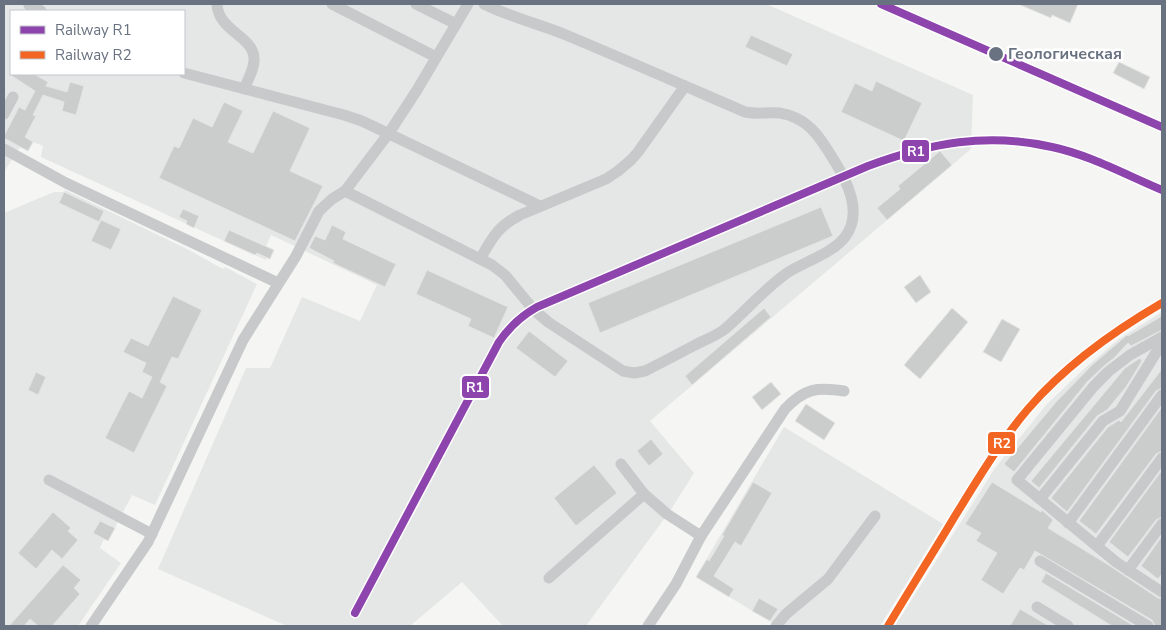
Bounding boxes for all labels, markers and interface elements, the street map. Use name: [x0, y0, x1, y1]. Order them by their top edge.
legend: [10, 10, 185, 75]
text: Railway R1: [55, 20, 132, 40]
place label: Геологическая: [1008, 43, 1122, 65]
text: Railway R2: [55, 45, 132, 65]
marker: Геологическая: [987, 45, 1005, 63]
line badge: R1: [901, 139, 930, 163]
text: R1: [907, 142, 925, 161]
line badge: R1: [461, 375, 490, 399]
text: R1: [466, 378, 484, 397]
line badge: R2: [987, 431, 1016, 455]
text: R2: [993, 434, 1011, 453]

